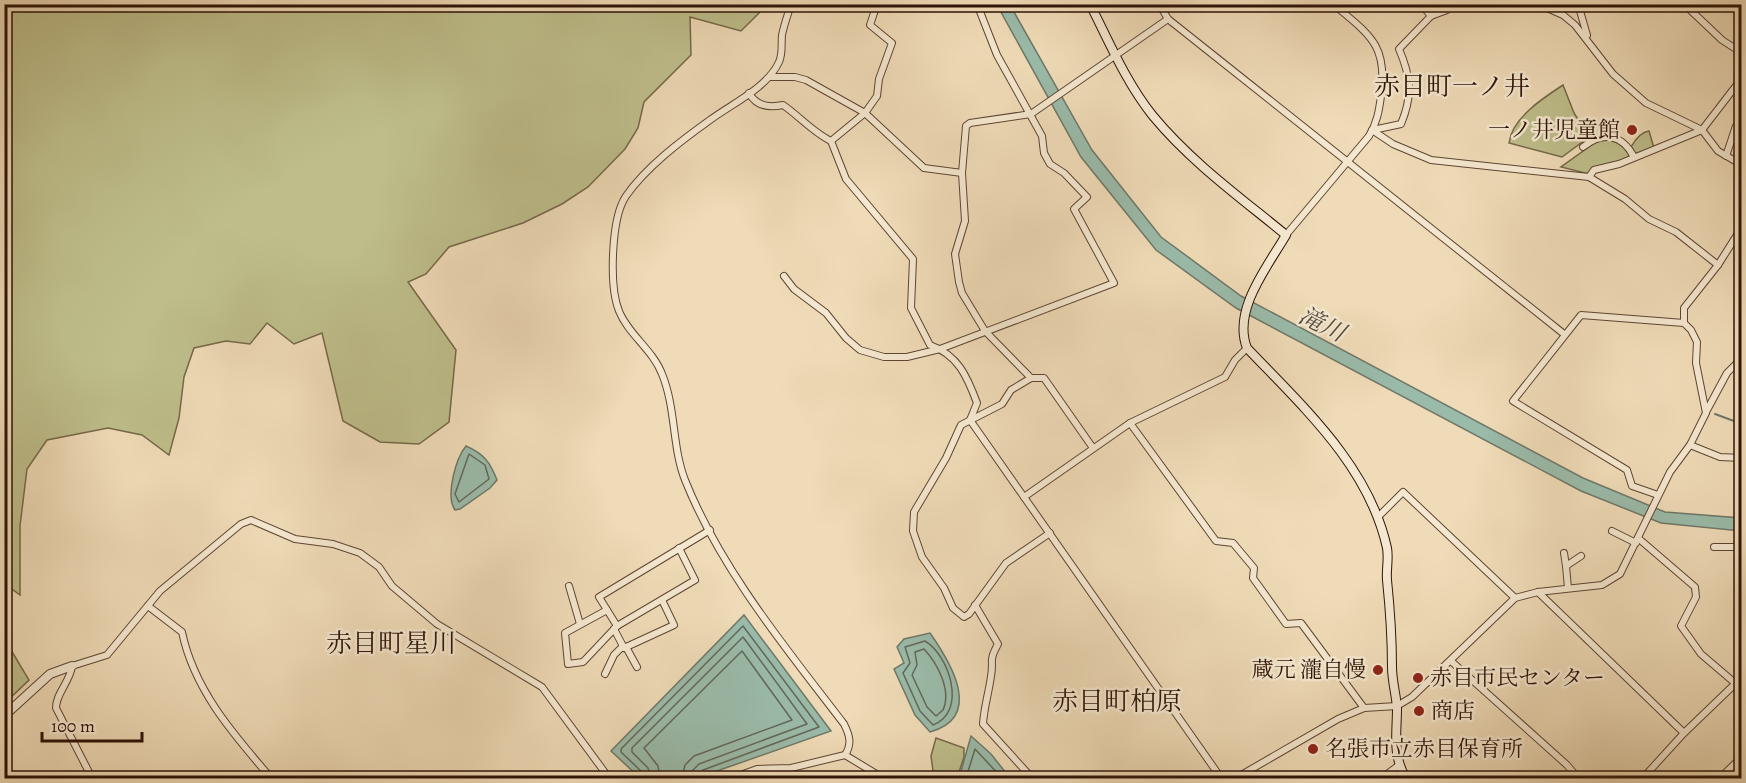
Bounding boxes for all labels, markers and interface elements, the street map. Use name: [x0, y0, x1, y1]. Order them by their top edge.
district label: 赤目町一ノ井: [1374, 69, 1530, 104]
place label: 一ノ井児童館: [1488, 115, 1620, 145]
marker: 一ノ井児童館: [1625, 123, 1639, 137]
water label: 滝川: [1293, 299, 1353, 350]
district label: 赤目町星川: [326, 626, 456, 661]
place label: 蔵元 瀧自慢: [1252, 655, 1366, 685]
marker: 蔵元 瀧自慢: [1371, 663, 1385, 677]
place label: 赤目市民センター: [1430, 663, 1605, 693]
marker: 赤目市民センター: [1411, 671, 1425, 685]
district label: 赤目町柏原: [1052, 684, 1182, 719]
place label: 商店: [1431, 696, 1475, 726]
marker: 商店: [1412, 704, 1426, 718]
scale bar: [42, 705, 142, 743]
text: 100 m: [51, 714, 95, 738]
place label: 名張市立赤目保育所: [1325, 734, 1523, 764]
marker: 名張市立赤目保育所: [1306, 742, 1320, 756]

